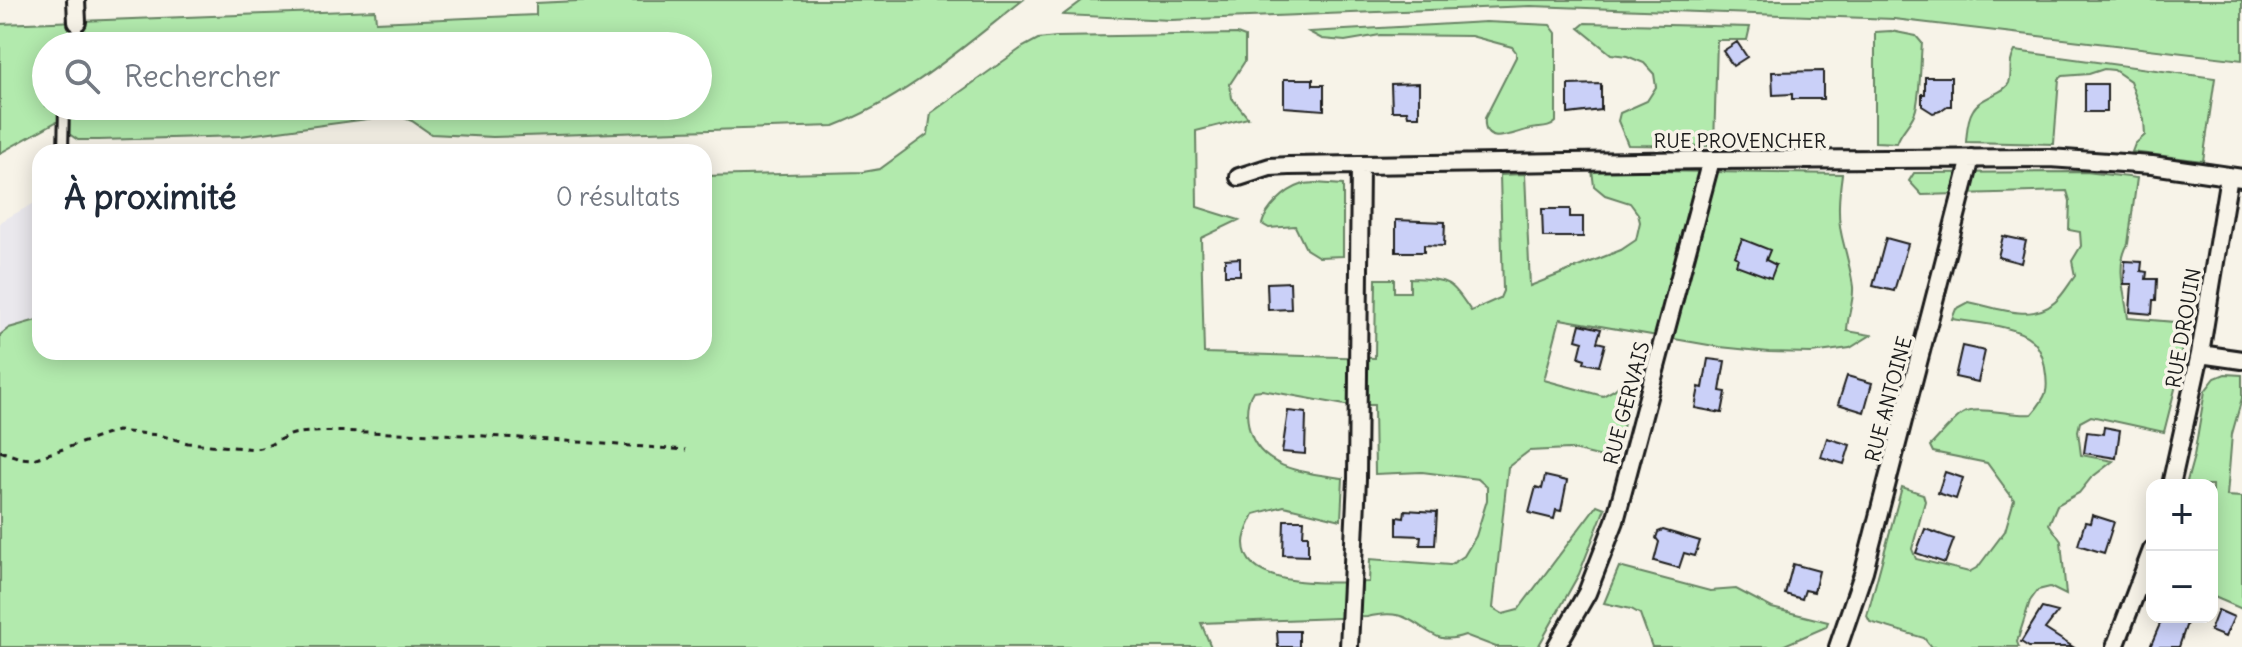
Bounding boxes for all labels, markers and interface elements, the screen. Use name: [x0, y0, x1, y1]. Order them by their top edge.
search box: [32, 32, 712, 120]
icon: search: [60, 54, 104, 98]
text: Rechercher: [124, 57, 280, 95]
street label: RUE PROVENCHER: [1654, 128, 1827, 153]
text: À proximité: [64, 175, 237, 218]
text: 0 résultats: [556, 180, 680, 213]
street label: RUE DROUIN: [2160, 266, 2206, 390]
street label: RUE ANTOINE: [1859, 334, 1917, 464]
street label: RUE GERVAIS: [1598, 339, 1654, 467]
map controls: [2146, 479, 2218, 623]
button: +: [2146, 479, 2218, 551]
button: −: [2146, 551, 2218, 623]

